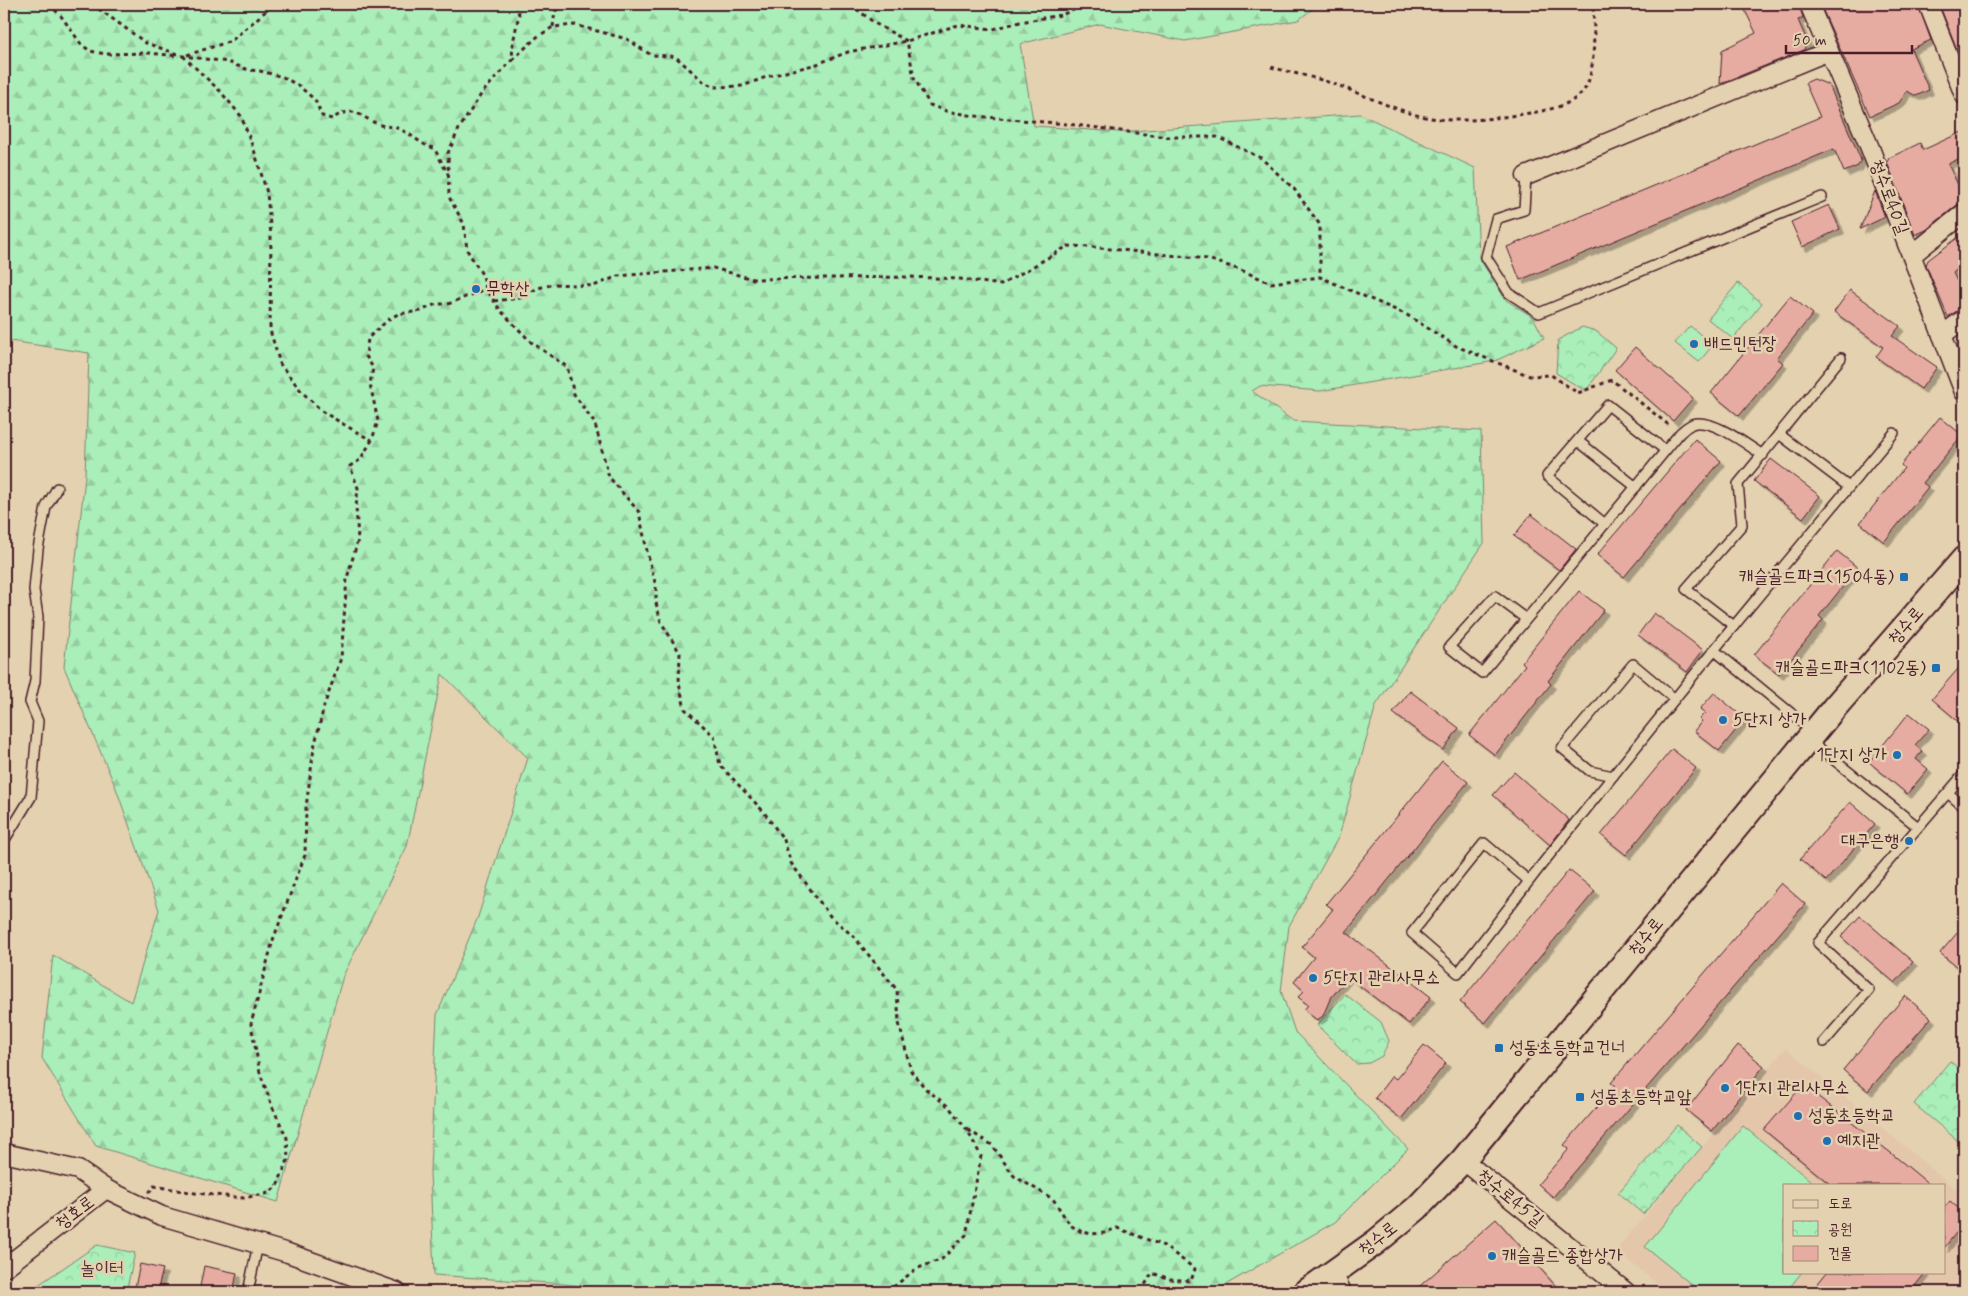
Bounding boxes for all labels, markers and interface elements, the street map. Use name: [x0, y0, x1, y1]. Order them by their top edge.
scale bar: [1786, 22, 1912, 54]
text: 50 m: [1793, 31, 1827, 51]
street label: 청수로40길: [1864, 156, 1914, 238]
place label: 무학산: [486, 277, 530, 301]
marker: 무학산: [470, 283, 482, 295]
place label: 배드민턴장: [1704, 332, 1776, 356]
marker: 배드민턴장: [1688, 338, 1700, 350]
place label: 캐슬골드파크(1504동): [1739, 565, 1895, 589]
marker: 캐슬골드파크(1504동): [1898, 571, 1910, 583]
street label: 청수로: [1883, 602, 1929, 650]
place label: 캐슬골드파크(1102동): [1776, 656, 1927, 680]
marker: 캐슬골드파크(1102동): [1930, 662, 1942, 674]
place label: 5단지 상가: [1733, 708, 1807, 732]
marker: 5단지 상가: [1717, 714, 1729, 726]
place label: 1단지 상가: [1816, 743, 1888, 767]
marker: 1단지 상가: [1891, 749, 1903, 761]
place label: 대구은행: [1841, 829, 1899, 853]
marker: 대구은행: [1903, 835, 1915, 847]
street label: 청수로: [1623, 913, 1669, 961]
place label: 5단지 관리사무소: [1323, 966, 1440, 990]
marker: 5단지 관리사무소: [1307, 972, 1319, 984]
place label: 성동초등학교건너: [1509, 1036, 1625, 1060]
marker: 성동초등학교건너: [1493, 1042, 1505, 1054]
place label: 1단지 관리사무소: [1735, 1076, 1849, 1100]
marker: 1단지 관리사무소: [1719, 1082, 1731, 1094]
place label: 성동초등학교앞: [1590, 1085, 1692, 1109]
marker: 성동초등학교앞: [1574, 1091, 1586, 1103]
place label: 성동초등학교: [1808, 1104, 1895, 1128]
marker: 성동초등학교: [1792, 1110, 1804, 1122]
place label: 예지관: [1837, 1129, 1880, 1153]
marker: 예지관: [1821, 1135, 1833, 1147]
street label: 청수로45길: [1472, 1164, 1549, 1233]
legend: [1783, 1184, 1946, 1274]
street label: 청호로: [50, 1190, 100, 1236]
text: 도로: [1828, 1194, 1852, 1214]
street label: 청수로: [1353, 1216, 1403, 1262]
text: 공원: [1828, 1220, 1852, 1240]
place label: 캐슬골드 종합상가: [1502, 1244, 1623, 1268]
text: 건물: [1828, 1244, 1852, 1264]
marker: 캐슬골드 종합상가: [1486, 1250, 1498, 1262]
park label: 놀이터: [80, 1257, 124, 1281]

